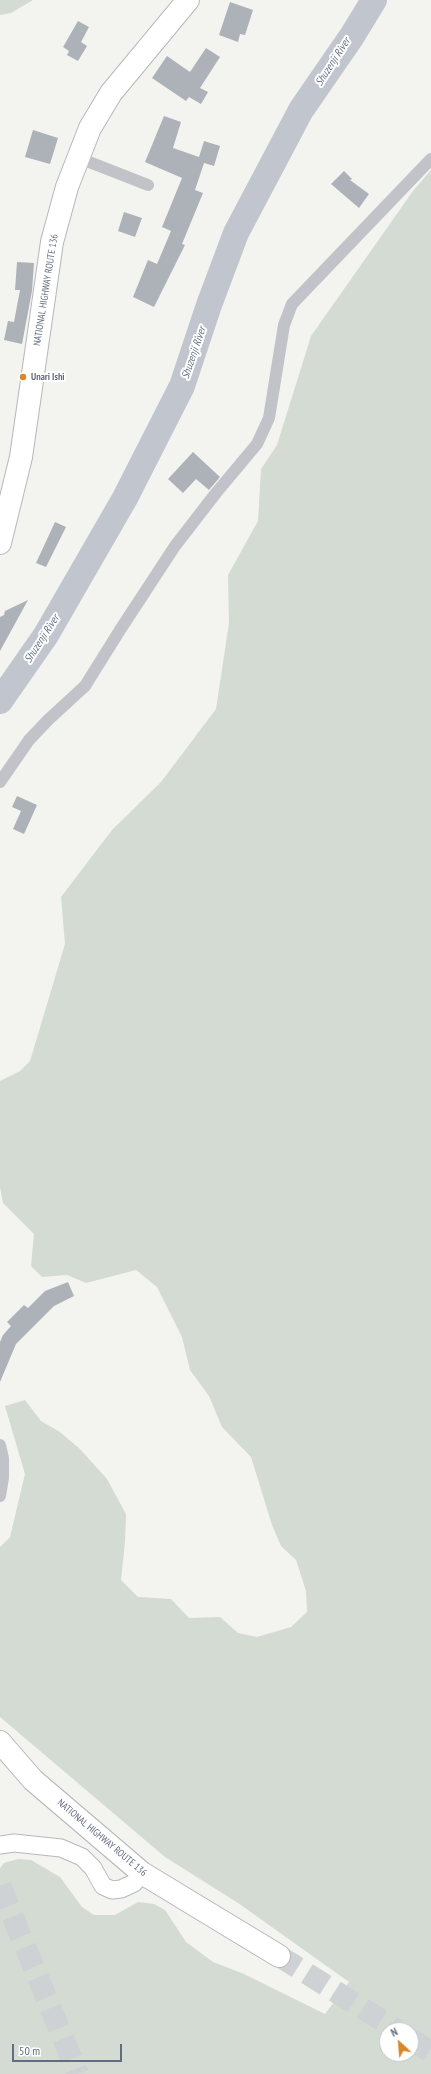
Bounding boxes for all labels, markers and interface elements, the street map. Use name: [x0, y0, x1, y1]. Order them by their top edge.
water label: Shuzenji River: [313, 36, 353, 88]
street label: NATIONAL HIGHWAY ROUTE 136: [31, 233, 61, 347]
water label: Shuzenji River: [179, 325, 209, 381]
place label: Unari Ishi: [31, 371, 65, 383]
marker: Unari Ishi: [18, 372, 28, 382]
water label: Shuzenji River: [22, 613, 62, 665]
street label: NATIONAL HIGHWAY ROUTE 136: [55, 1797, 149, 1879]
north arrow: [379, 2022, 419, 2062]
text: N: [388, 2025, 400, 2040]
scale bar: [14, 2036, 124, 2062]
text: 50 m: [19, 2043, 40, 2058]

